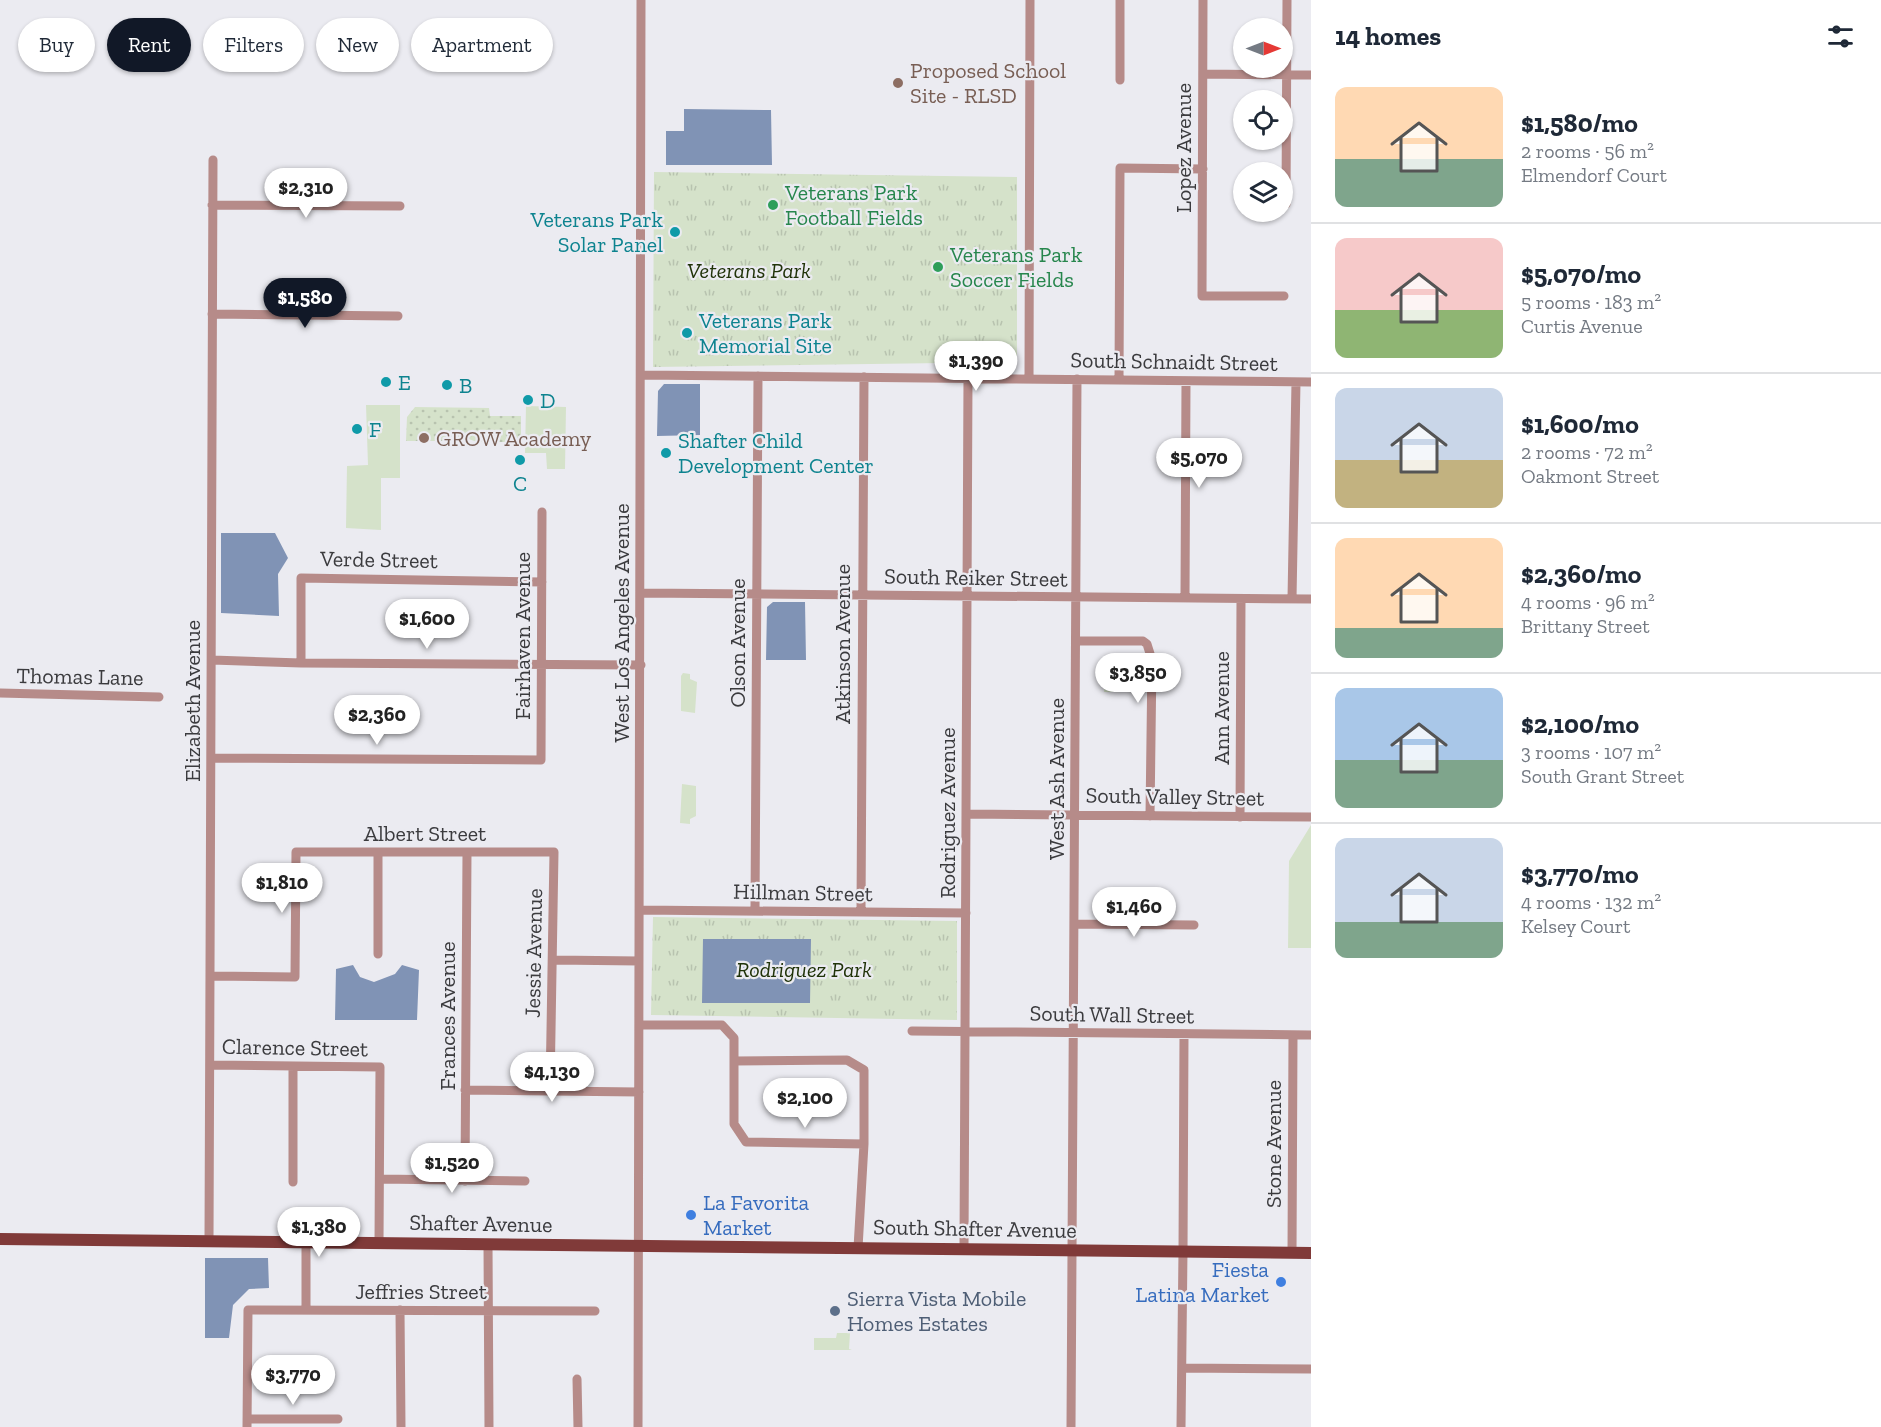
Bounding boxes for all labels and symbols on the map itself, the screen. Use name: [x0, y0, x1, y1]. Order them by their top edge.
north arrow: [1233, 18, 1293, 78]
place label: Proposed School Site - RLSD: [910, 57, 1066, 109]
marker: Proposed School Site - RLSD: [891, 76, 905, 90]
street label: Lopez Avenue: [1170, 83, 1197, 213]
pin: $2,310: [257, 168, 355, 219]
place label: Veterans Park Football Fields: [784, 179, 923, 231]
marker: Veterans Park Football Fields: [766, 198, 780, 212]
place label: Veterans Park Solar Panel: [530, 206, 664, 258]
marker: Veterans Park Solar Panel: [668, 225, 682, 239]
place label: Veterans Park Soccer Fields: [949, 241, 1083, 293]
park label: Veterans Park: [687, 257, 811, 284]
marker: Veterans Park Soccer Fields: [931, 260, 945, 274]
pin: $1,580: [256, 278, 354, 329]
place label: Veterans Park Memorial Site: [698, 307, 832, 359]
marker: Veterans Park Memorial Site: [680, 326, 694, 340]
pin: $1,390: [927, 341, 1025, 392]
street label: South Schnaidt Street: [1070, 346, 1279, 377]
place label: E: [398, 369, 411, 396]
place label: B: [459, 372, 472, 399]
marker: E: [379, 375, 393, 389]
marker: B: [440, 378, 454, 392]
place label: D: [540, 387, 556, 414]
marker: D: [521, 393, 535, 407]
place label: F: [369, 416, 381, 443]
marker: F: [350, 422, 364, 436]
place label: GROW Academy: [436, 425, 592, 452]
place label: Shafter Child Development Center: [678, 427, 874, 479]
marker: GROW Academy: [417, 431, 431, 445]
pin: $5,070: [1150, 438, 1248, 489]
marker: Shafter Child Development Center: [659, 446, 673, 460]
marker: C: [513, 453, 527, 467]
place label: C: [513, 470, 527, 497]
street label: West Los Angeles Avenue: [608, 503, 635, 743]
street label: Verde Street: [319, 545, 439, 574]
street label: Fairhaven Avenue: [509, 552, 536, 720]
street label: South Reiker Street: [884, 562, 1069, 593]
street label: Atkinson Avenue: [829, 564, 856, 724]
street label: Olson Avenue: [724, 578, 751, 708]
pin: $1,600: [378, 599, 476, 650]
street label: Elizabeth Avenue: [179, 620, 206, 782]
street label: Ann Avenue: [1208, 651, 1235, 765]
pin: $3,850: [1089, 653, 1187, 704]
street label: Thomas Lane: [16, 662, 144, 691]
pin: $2,360: [328, 695, 426, 746]
street label: West Ash Avenue: [1043, 698, 1070, 860]
street label: Rodriguez Avenue: [934, 727, 961, 899]
street label: South Valley Street: [1085, 781, 1265, 812]
street label: Albert Street: [364, 820, 487, 847]
pin: $1,810: [233, 863, 331, 914]
street label: Hillman Street: [733, 878, 874, 907]
pin: $1,460: [1085, 887, 1183, 938]
street label: Jessie Avenue: [519, 888, 548, 1018]
street label: Frances Avenue: [434, 942, 461, 1090]
park label: Rodriguez Park: [736, 956, 872, 983]
street label: South Wall Street: [1029, 1000, 1195, 1029]
street label: Clarence Street: [222, 1033, 369, 1062]
pin: $4,130: [503, 1052, 601, 1103]
pin: $2,100: [756, 1078, 854, 1129]
street label: Stone Avenue: [1260, 1080, 1287, 1208]
pin: $1,520: [403, 1143, 501, 1194]
place label: La Favorita Market: [703, 1189, 809, 1241]
pin: $1,380: [270, 1207, 368, 1258]
marker: La Favorita Market: [684, 1208, 698, 1222]
street label: Shafter Avenue: [409, 1209, 553, 1238]
street label: South Shafter Avenue: [873, 1213, 1077, 1244]
place label: Fiesta Latina Market: [1135, 1256, 1270, 1308]
marker: Fiesta Latina Market: [1274, 1275, 1288, 1289]
street label: Jeffries Street: [355, 1278, 488, 1305]
place label: Sierra Vista Mobile Homes Estates: [847, 1285, 1026, 1337]
marker: Sierra Vista Mobile Homes Estates: [828, 1304, 842, 1318]
pin: $3,770: [244, 1355, 342, 1406]

